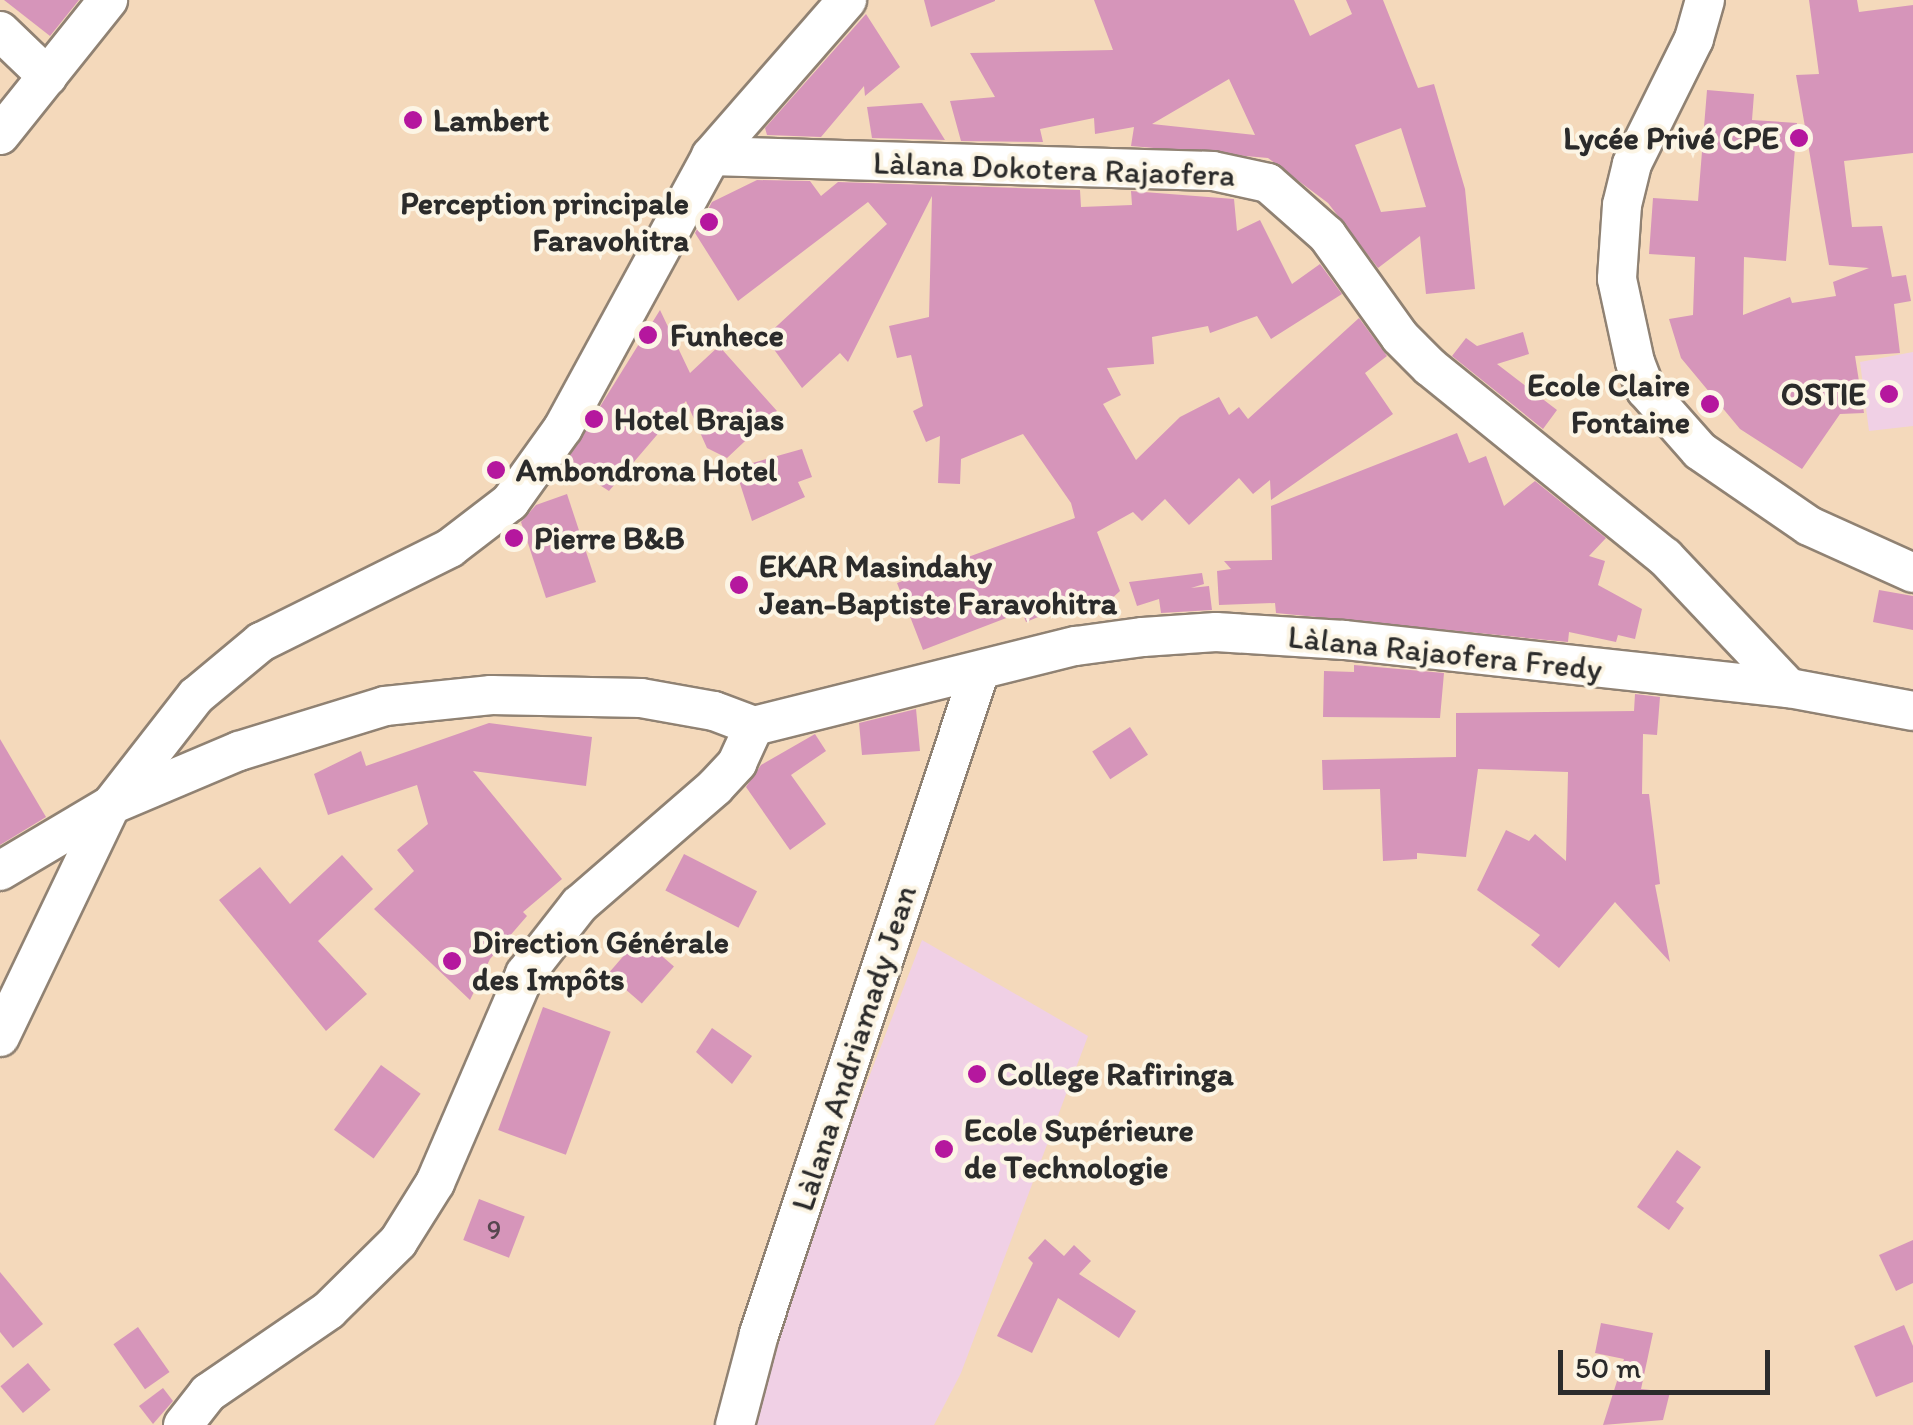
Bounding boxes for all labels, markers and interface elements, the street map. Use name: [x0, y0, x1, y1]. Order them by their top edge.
place label: Lambert: [433, 101, 549, 139]
marker: Lambert: [402, 109, 424, 131]
place label: Lycée Privé CPE: [1563, 119, 1779, 157]
marker: Lycée Privé CPE: [1788, 127, 1810, 149]
street label: Làlana Dokotera Rajaofera: [871, 143, 1237, 195]
place label: Perception principale Faravohitra: [401, 185, 689, 260]
marker: Perception principale Faravohitra: [698, 211, 720, 233]
place label: Funhece: [670, 316, 784, 354]
marker: Funhece: [635, 322, 661, 348]
place label: Ecole Claire Fontaine: [1528, 367, 1690, 442]
place label: OSTIE: [1781, 375, 1866, 413]
marker: OSTIE: [1876, 381, 1902, 407]
marker: Ecole Claire Fontaine: [1699, 393, 1721, 415]
place label: Hotel Brajas: [614, 400, 784, 438]
marker: Hotel Brajas: [583, 408, 605, 430]
place label: Ambondrona Hotel: [516, 451, 777, 489]
marker: Ambondrona Hotel: [485, 459, 507, 481]
place label: Pierre B&B: [534, 519, 685, 557]
marker: Pierre B&B: [503, 527, 525, 549]
place label: EKAR Masindahy Jean-Baptiste Faravohitra: [759, 548, 1115, 623]
marker: EKAR Masindahy Jean-Baptiste Faravohitra: [728, 574, 750, 596]
street label: Làlana Rajaofera Fredy: [1287, 618, 1603, 688]
street label: Làlana Andriamady Jean: [783, 881, 925, 1215]
place label: Direction Générale des Impôts: [472, 924, 729, 999]
marker: Direction Générale des Impôts: [441, 950, 463, 972]
place label: College Rafiringa: [997, 1055, 1234, 1093]
marker: College Rafiringa: [966, 1063, 988, 1085]
place label: Ecole Supérieure de Technologie: [964, 1112, 1194, 1187]
marker: Ecole Supérieure de Technologie: [933, 1138, 955, 1160]
house number: 9: [487, 1212, 501, 1246]
scale bar: [1563, 1330, 1776, 1392]
text: 50 m: [1575, 1349, 1641, 1386]

